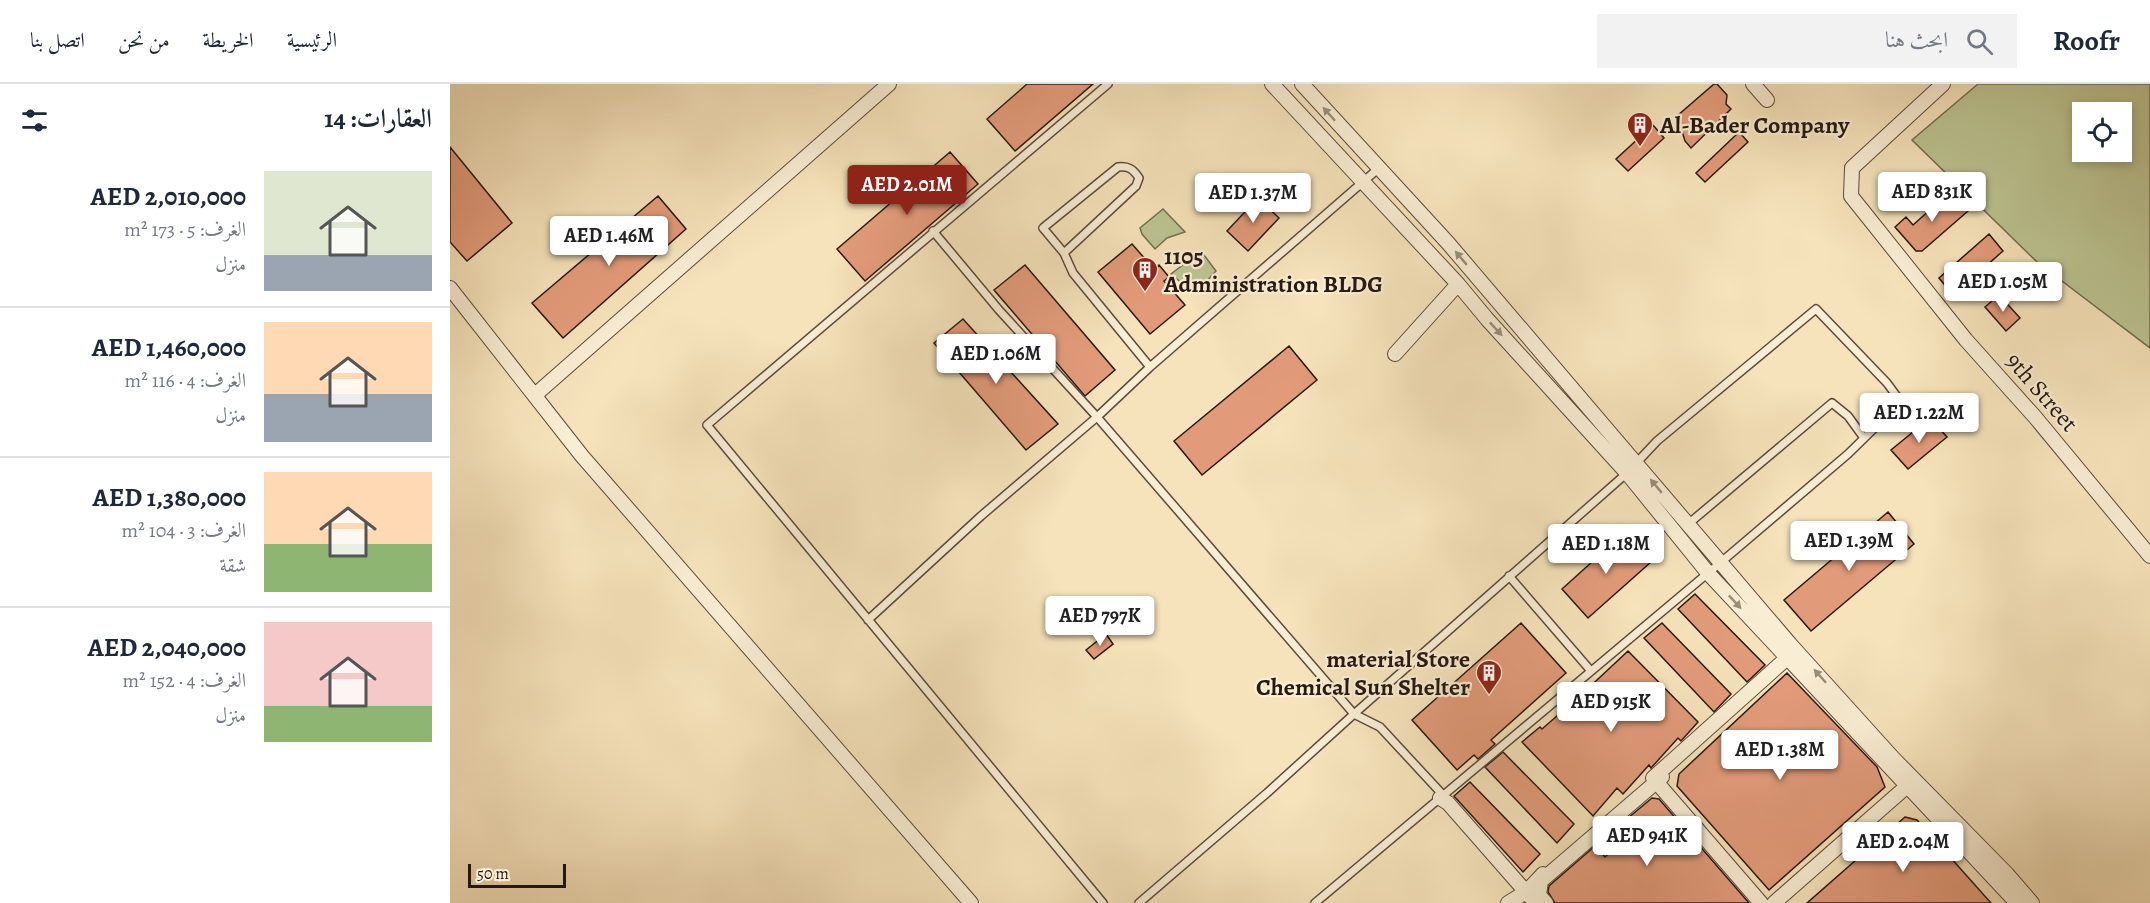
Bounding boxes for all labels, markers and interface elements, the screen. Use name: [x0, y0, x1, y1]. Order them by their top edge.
search box: [1597, 14, 2017, 68]
text: Roofr: [2053, 22, 2120, 60]
text: ابحث هنا: [1885, 25, 1948, 55]
icon: search: [1963, 25, 1996, 58]
text: اتصل بنا: [30, 26, 85, 54]
text: من نحن: [118, 26, 170, 54]
text: الخريطة: [203, 26, 254, 54]
text: الرئيسية: [287, 26, 337, 54]
text: العقارات: 14: [324, 101, 432, 136]
map controls: [2072, 102, 2132, 162]
button: locate: [2072, 102, 2132, 162]
icon: filters: [18, 104, 51, 137]
one-way arrow: [1322, 107, 1336, 122]
place label: Al-Bader Company: [1659, 109, 1850, 141]
building icon: Al-Bader Company: [1625, 110, 1655, 148]
pin: AED 2.01M: [838, 165, 976, 216]
text: AED 2.01M: [862, 171, 952, 198]
pin: AED 831K: [1870, 172, 1994, 223]
pin: AED 1.37M: [1184, 173, 1322, 224]
text: AED 831K: [1892, 178, 1972, 205]
text: AED 2,010,000: [90, 179, 246, 214]
text: AED 1.37M: [1209, 179, 1297, 206]
icon: home: [312, 195, 384, 267]
text: الغرف: 5 · 173 m²: [124, 216, 246, 243]
pin: AED 1.46M: [540, 216, 678, 267]
text: AED 1.46M: [564, 222, 654, 249]
place label: 1105 Administration BLDG: [1163, 240, 1383, 300]
text: منزل: [215, 251, 246, 278]
one-way arrow: [1455, 251, 1468, 266]
building icon: 1105 Administration BLDG: [1130, 255, 1160, 293]
pin: AED 1.05M: [1934, 262, 2072, 313]
text: AED 1.05M: [1958, 268, 2048, 295]
one-way arrow: [1489, 321, 1502, 336]
text: AED 1,460,000: [92, 330, 246, 365]
pin: AED 1.06M: [927, 334, 1065, 385]
text: AED 1.06M: [951, 340, 1041, 367]
street label: 9th Street: [1999, 345, 2085, 439]
icon: home: [312, 346, 384, 418]
text: الغرف: 4 · 116 m²: [125, 367, 246, 394]
pin: AED 1.22M: [1850, 393, 1988, 444]
text: AED 1.22M: [1874, 399, 1964, 426]
text: منزل: [215, 402, 246, 429]
one-way arrow: [1650, 479, 1663, 494]
text: AED 1,380,000: [92, 480, 246, 515]
icon: home: [312, 496, 384, 568]
text: الغرف: 3 · 104 m²: [122, 517, 246, 544]
pin: AED 1.39M: [1780, 521, 1918, 572]
pin: AED 1.18M: [1537, 524, 1675, 575]
text: AED 1.39M: [1804, 527, 1894, 554]
text: AED 1.18M: [1562, 530, 1650, 557]
text: شقة: [220, 552, 246, 579]
one-way arrow: [1728, 594, 1741, 609]
pin: AED 797K: [1038, 596, 1162, 647]
text: AED 797K: [1059, 602, 1141, 629]
text: AED 2,040,000: [88, 630, 246, 665]
place label: material Store Chemical Sun Shelter: [1256, 643, 1470, 703]
icon: home: [312, 646, 384, 718]
building icon: material Store Chemical Sun Shelter: [1474, 658, 1504, 696]
text: الغرف: 4 · 152 m²: [122, 667, 246, 694]
one-way arrow: [1813, 669, 1827, 684]
pin: AED 915K: [1549, 682, 1673, 733]
text: AED 915K: [1571, 688, 1651, 715]
text: منزل: [215, 702, 246, 729]
pin: AED 1.38M: [1711, 730, 1849, 781]
text: AED 1.38M: [1735, 736, 1825, 763]
pin: AED 941K: [1585, 816, 1709, 867]
text: AED 941K: [1607, 822, 1687, 849]
pin: AED 2.04M: [1834, 822, 1972, 873]
text: AED 2.04M: [1856, 828, 1950, 855]
scale bar: [468, 861, 566, 888]
text: 50 m: [477, 863, 509, 885]

